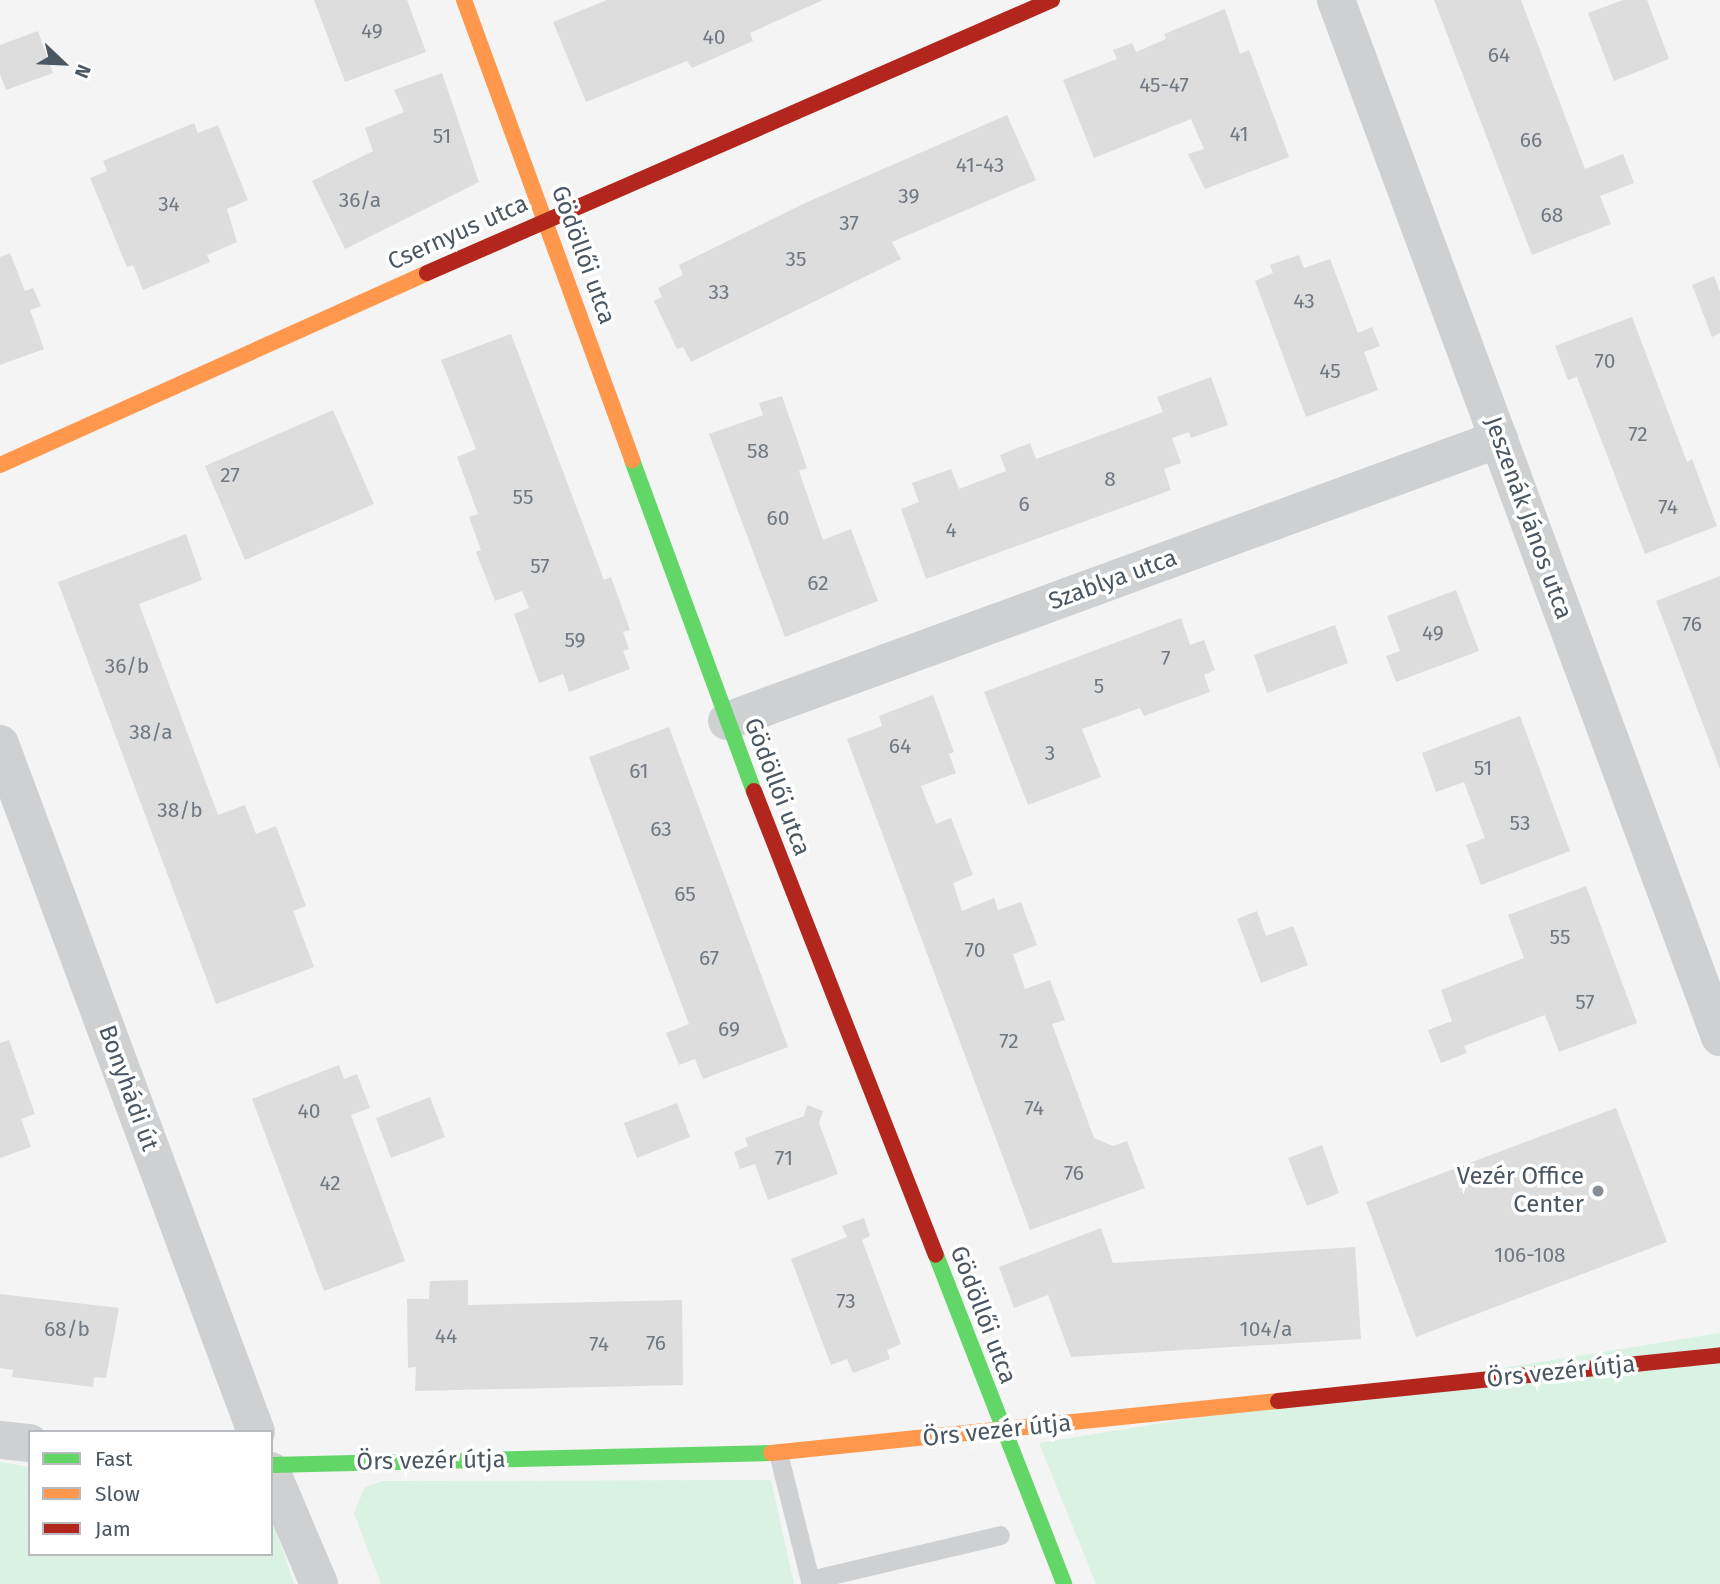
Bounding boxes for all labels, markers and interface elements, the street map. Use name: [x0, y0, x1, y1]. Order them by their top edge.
house number: 49: [361, 18, 383, 44]
house number: 40: [703, 24, 725, 50]
north arrow: [28, 28, 98, 98]
house number: 64: [1488, 42, 1510, 68]
text: N: [70, 61, 96, 82]
house number: 45-47: [1139, 72, 1189, 98]
house number: 41: [1229, 121, 1249, 147]
house number: 51: [433, 123, 451, 149]
house number: 66: [1520, 127, 1542, 153]
house number: 41-43: [956, 152, 1004, 178]
street label: Gödöllői utca: [545, 182, 621, 328]
house number: 39: [898, 183, 920, 209]
house number: 36/a: [339, 187, 381, 213]
street label: Csernyus utca: [383, 189, 533, 277]
house number: 34: [158, 191, 180, 217]
house number: 68: [1541, 202, 1563, 228]
house number: 37: [839, 210, 859, 236]
house number: 35: [786, 246, 806, 272]
house number: 33: [709, 279, 729, 305]
house number: 43: [1293, 288, 1315, 314]
house number: 70: [1595, 348, 1615, 374]
house number: 45: [1319, 358, 1341, 384]
street label: Jeszenák János utca: [1478, 413, 1578, 623]
house number: 72: [1628, 421, 1648, 447]
house number: 58: [747, 438, 769, 464]
house number: 27: [220, 462, 240, 488]
house number: 8: [1104, 466, 1116, 492]
house number: 55: [513, 484, 533, 510]
house number: 6: [1018, 491, 1030, 517]
house number: 74: [1658, 494, 1678, 520]
house number: 60: [767, 505, 789, 531]
house number: 4: [945, 517, 957, 543]
street label: Szablya utca: [1045, 543, 1181, 617]
house number: 57: [530, 553, 550, 579]
house number: 62: [807, 570, 829, 596]
house number: 76: [1682, 611, 1702, 637]
house number: 49: [1422, 620, 1444, 646]
house number: 59: [564, 627, 586, 653]
house number: 7: [1161, 645, 1171, 671]
house number: 36/b: [105, 653, 149, 679]
house number: 5: [1094, 673, 1104, 699]
street label: Gödöllői utca: [738, 714, 816, 860]
house number: 38/a: [129, 719, 173, 745]
house number: 64: [889, 733, 911, 759]
house number: 3: [1045, 740, 1055, 766]
house number: 51: [1474, 755, 1492, 781]
house number: 61: [629, 758, 649, 784]
house number: 38/b: [157, 797, 203, 823]
house number: 53: [1510, 810, 1530, 836]
house number: 63: [650, 816, 672, 842]
house number: 65: [674, 881, 696, 907]
house number: 55: [1550, 924, 1570, 950]
house number: 70: [965, 937, 985, 963]
house number: 67: [699, 945, 719, 971]
house number: 57: [1575, 989, 1595, 1015]
house number: 69: [718, 1016, 740, 1042]
street label: Bonyhádi út: [92, 1021, 164, 1155]
house number: 72: [999, 1028, 1019, 1054]
house number: 74: [1024, 1095, 1044, 1121]
house number: 40: [298, 1098, 320, 1124]
house number: 71: [775, 1145, 793, 1171]
house number: 76: [1064, 1160, 1084, 1186]
place label: Vezér Office Center: [1457, 1163, 1584, 1219]
house number: 42: [319, 1170, 341, 1196]
marker: Vezér Office Center: [1590, 1183, 1606, 1199]
street label: Gödöllői utca: [944, 1242, 1022, 1388]
house number: 106-108: [1494, 1242, 1566, 1268]
house number: 73: [836, 1288, 856, 1314]
house number: 68/b: [44, 1316, 90, 1342]
house number: 104/a: [1240, 1316, 1292, 1342]
house number: 44: [435, 1323, 457, 1349]
house number: 76: [646, 1330, 666, 1356]
house number: 74: [589, 1331, 609, 1357]
street label: Örs vezér útja: [1485, 1350, 1637, 1394]
street label: Örs vezér útja: [921, 1409, 1073, 1453]
legend: [28, 1430, 273, 1556]
street label: Örs vezér útja: [356, 1445, 506, 1477]
text: Fast: [95, 1446, 133, 1472]
text: Slow: [95, 1481, 140, 1507]
text: Jam: [95, 1516, 131, 1542]

